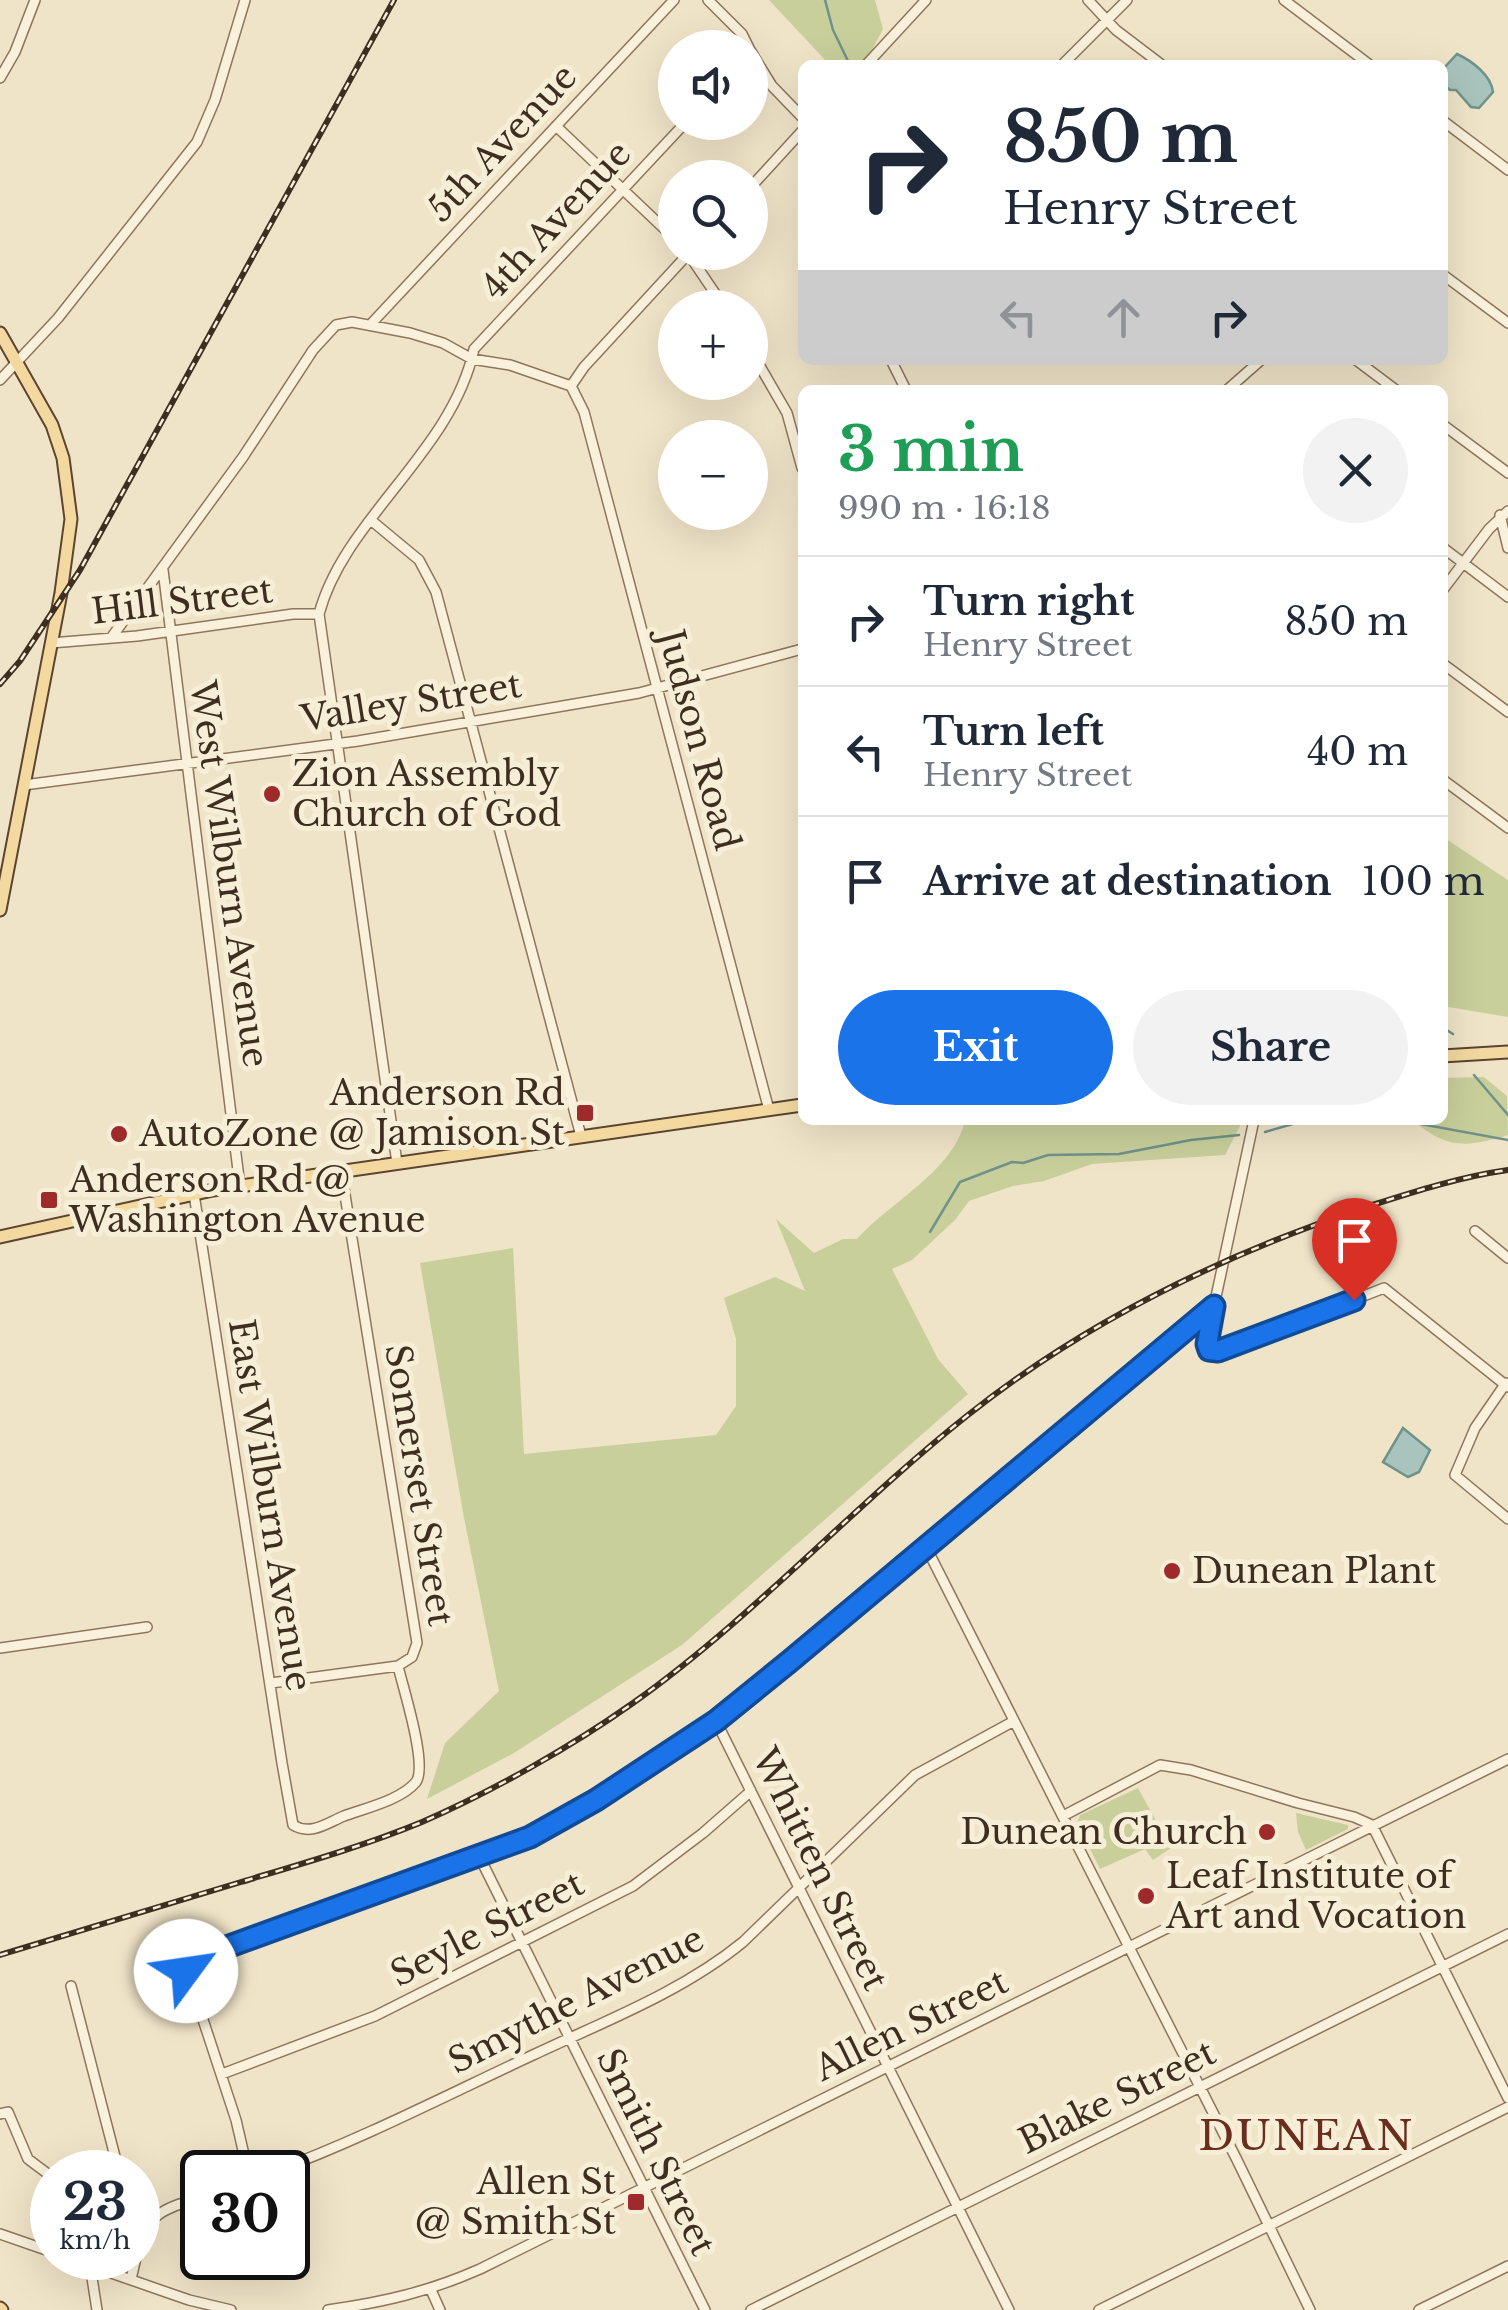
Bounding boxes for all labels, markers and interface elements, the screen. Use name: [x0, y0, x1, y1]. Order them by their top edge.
map controls: [658, 30, 768, 530]
button: sound: [658, 30, 768, 140]
street label: 5th Avenue: [418, 55, 585, 230]
text: 850 m: [1003, 94, 1238, 181]
icon: right: [838, 100, 968, 230]
street label: 4th Avenue: [472, 132, 639, 307]
button: search: [658, 160, 768, 270]
text: Henry Street: [1003, 180, 1297, 236]
button: +: [658, 290, 768, 400]
icon: left: [991, 290, 1046, 345]
icon: ahead: [1096, 290, 1151, 345]
icon: right: [1201, 290, 1256, 345]
text: 3 min: [838, 413, 1024, 487]
button: close: [1303, 418, 1408, 523]
button: −: [658, 420, 768, 530]
text: 990 m · 16:18: [838, 488, 1051, 528]
street label: Hill Street: [89, 568, 275, 633]
text: Turn right: [923, 578, 1134, 625]
icon: right: [838, 594, 893, 649]
text: 850 m: [1285, 598, 1408, 645]
street label: Judson Road: [648, 621, 750, 855]
text: Henry Street: [923, 625, 1132, 665]
street label: Valley Street: [297, 663, 524, 740]
street label: West Wilburn Avenue: [181, 677, 278, 1070]
text: Turn left: [923, 708, 1104, 755]
icon: left: [838, 724, 893, 779]
text: 40 m: [1307, 728, 1408, 775]
place label: Zion Assembly Church of God: [292, 752, 561, 835]
text: Henry Street: [923, 755, 1132, 795]
marker: Zion Assembly Church of God: [261, 783, 283, 805]
icon: arrive: [838, 854, 893, 909]
text: Arrive at destination: [923, 858, 1332, 905]
text: 100 m: [1362, 858, 1484, 905]
button: Exit: [838, 990, 1113, 1105]
button: Share: [1133, 990, 1408, 1105]
place label: Anderson Rd @ Jamison St: [329, 1071, 565, 1154]
marker: Anderson Rd @ Jamison St: [574, 1102, 596, 1124]
place label: AutoZone: [138, 1112, 318, 1155]
marker: AutoZone: [108, 1123, 130, 1145]
place label: Anderson Rd @ Washington Avenue: [68, 1158, 426, 1241]
marker: Anderson Rd @ Washington Avenue: [38, 1189, 60, 1211]
pin: [1312, 1198, 1397, 1301]
icon: arrive: [1327, 1213, 1382, 1268]
street label: East Wilburn Avenue: [220, 1316, 321, 1694]
street label: Somerset Street: [376, 1341, 463, 1629]
place label: Dunean Plant: [1192, 1549, 1436, 1592]
marker: Dunean Plant: [1161, 1560, 1183, 1582]
street label: Whitten Street: [743, 1740, 898, 1997]
place label: Dunean Church: [960, 1810, 1247, 1853]
marker: Dunean Church: [1256, 1821, 1278, 1843]
place label: Leaf Institute of Art and Vocation: [1165, 1854, 1466, 1937]
street label: Seyle Street: [383, 1862, 591, 1996]
marker: Leaf Institute of Art and Vocation: [1135, 1885, 1157, 1907]
street label: Smythe Avenue: [441, 1917, 711, 2083]
position arrow: [134, 1919, 238, 2023]
street label: Allen Street: [806, 1959, 1014, 2090]
street label: Blake Street: [1012, 2030, 1222, 2163]
street label: Smith Street: [588, 2041, 725, 2262]
district label: DUNEAN: [1199, 2111, 1415, 2161]
speed limit sign: 30: [180, 2150, 310, 2280]
place label: Allen St @ Smith St: [415, 2160, 616, 2243]
text: 23: [63, 2171, 127, 2234]
marker: Allen St @ Smith St: [625, 2191, 647, 2213]
text: km/h: [60, 2225, 130, 2256]

